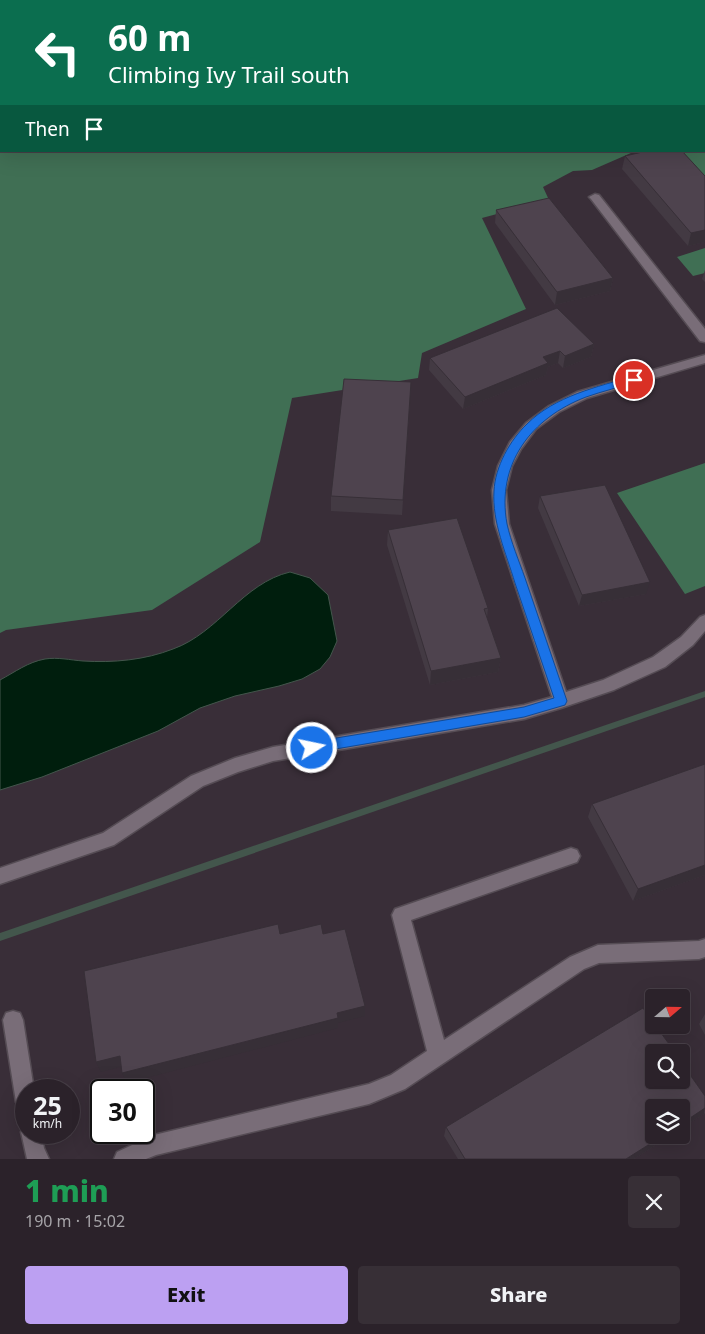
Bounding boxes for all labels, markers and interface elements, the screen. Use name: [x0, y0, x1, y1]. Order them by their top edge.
text: 60 m: [108, 14, 191, 61]
icon: left: [25, 20, 90, 85]
text: Climbing Ivy Trail south: [108, 59, 350, 89]
icon: arrive: [80, 115, 108, 143]
text: Then: [25, 116, 70, 142]
pin: [613, 359, 655, 401]
icon: arrive: [620, 366, 648, 394]
position arrow: [285, 721, 337, 773]
north arrow: [645, 989, 690, 1034]
map controls: [645, 989, 690, 1144]
button: search: [645, 1044, 690, 1089]
speed limit sign: 30: [90, 1079, 155, 1144]
text: 25: [33, 1088, 62, 1122]
button: layers: [645, 1099, 690, 1144]
text: km/h: [33, 1115, 62, 1132]
text: 1 min: [25, 1170, 109, 1211]
button: close: [628, 1176, 680, 1228]
text: 190 m · 15:02: [25, 1210, 125, 1232]
button: Exit: [25, 1266, 348, 1324]
button: Share: [358, 1266, 680, 1324]

